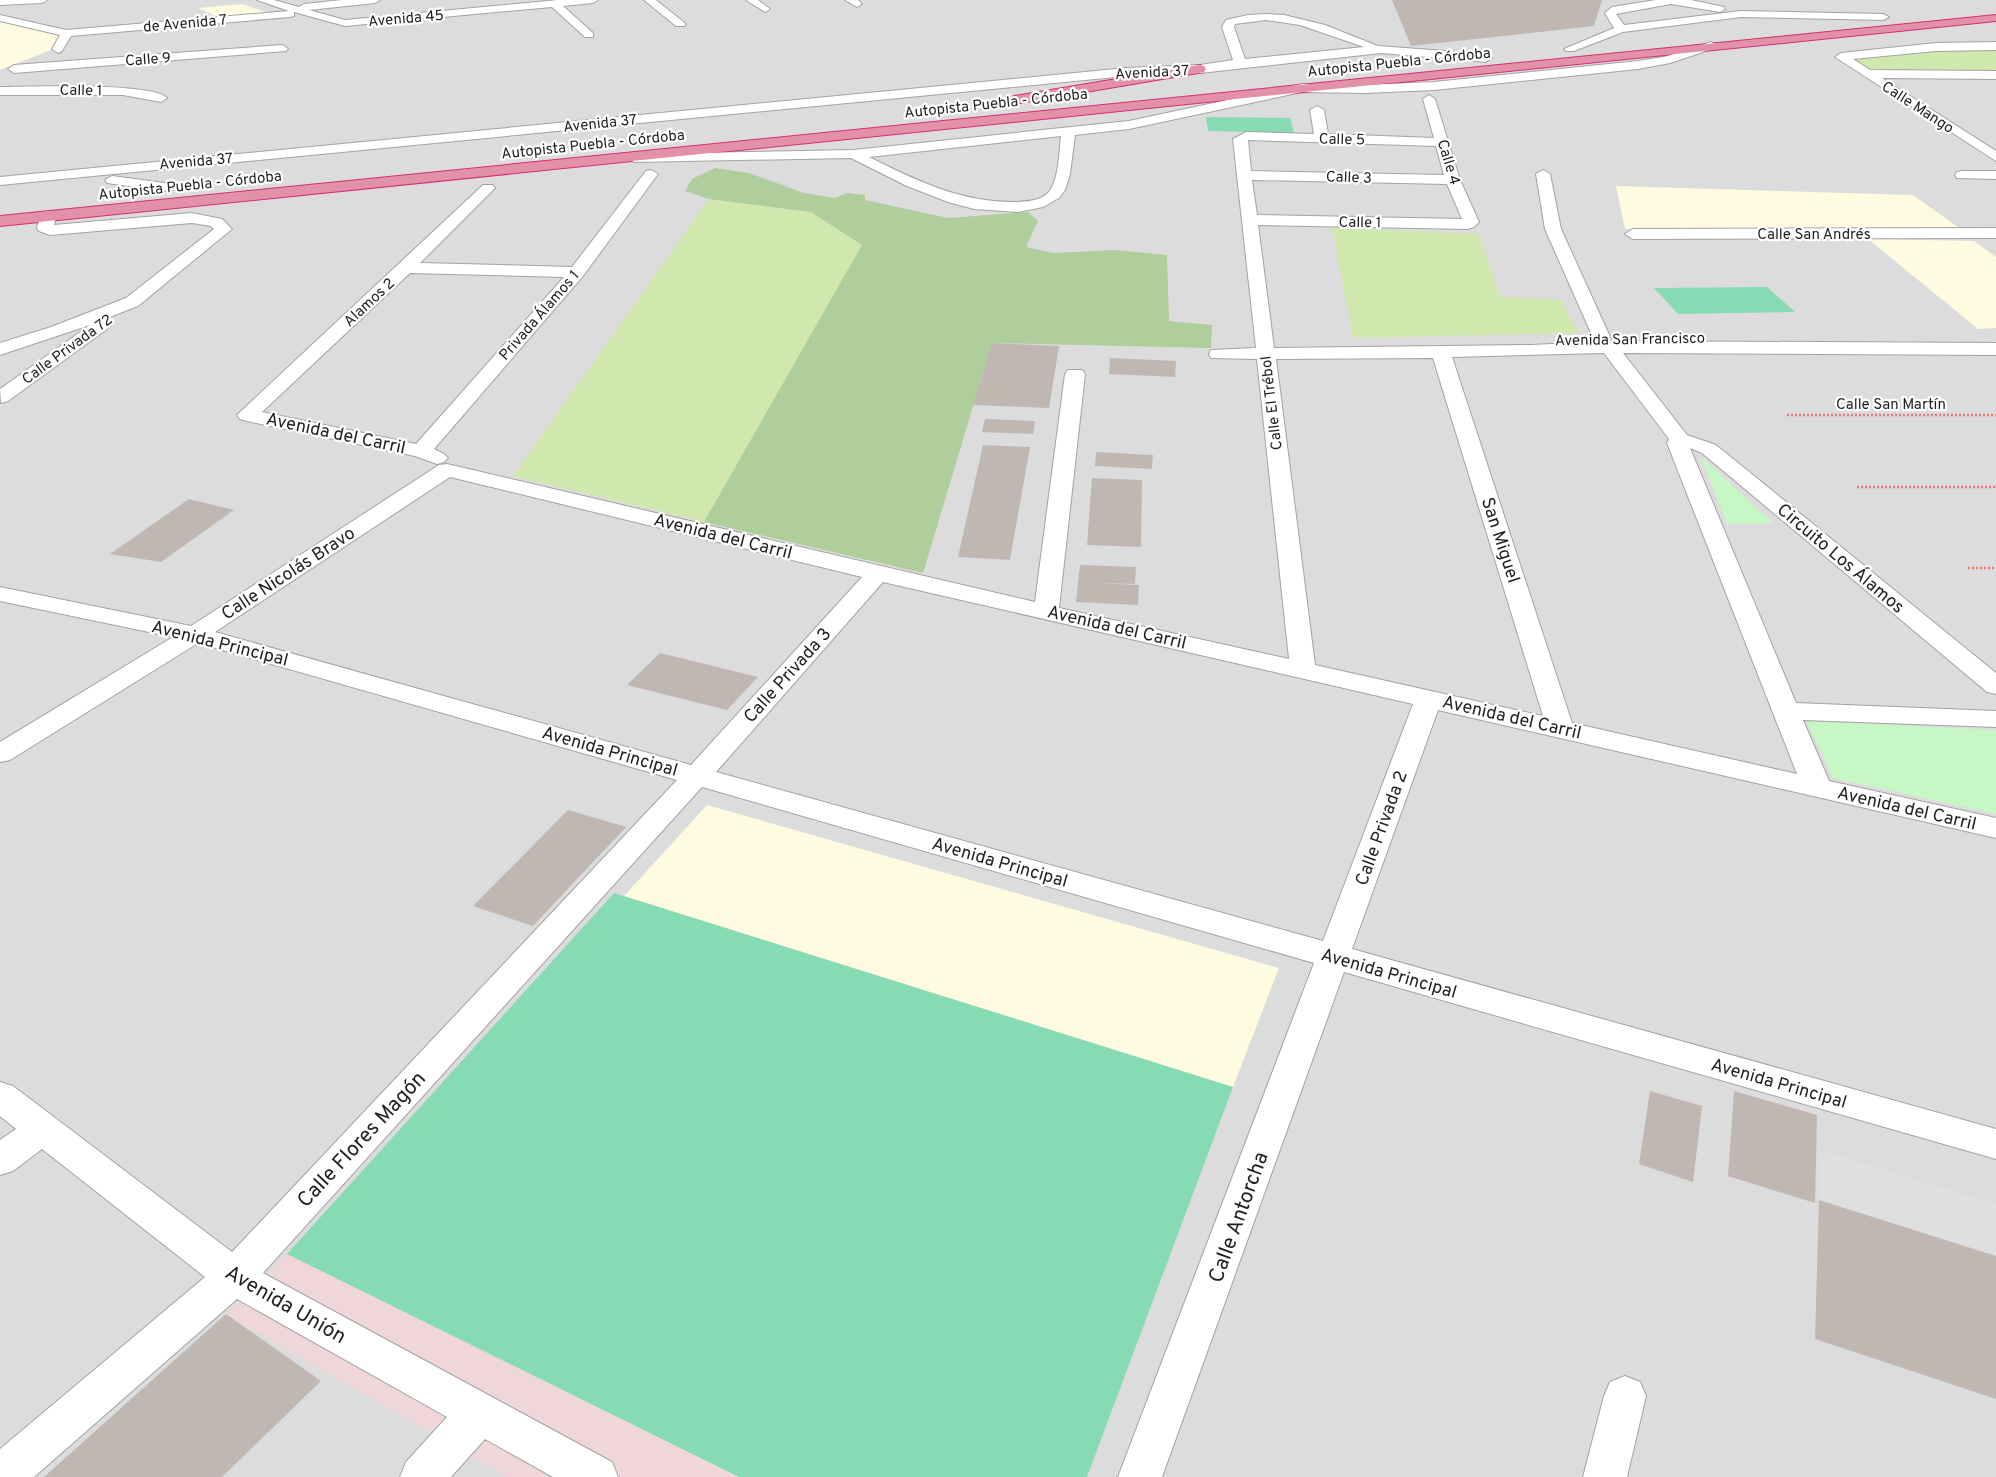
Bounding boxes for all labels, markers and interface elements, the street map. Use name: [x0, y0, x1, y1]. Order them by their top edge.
street label: Avenida 45: [367, 7, 445, 32]
street label: de Avenida 7: [142, 11, 228, 38]
street label: Autopista Puebla - Córdoba: [1306, 44, 1492, 83]
street label: Calle 9: [124, 49, 172, 72]
street label: Avenida 37: [1115, 62, 1190, 85]
street label: Calle Mango: [1878, 78, 1957, 139]
street label: Calle 1: [59, 82, 102, 101]
street label: Autopista Puebla - Córdoba: [903, 85, 1089, 124]
street label: Avenida 37: [562, 111, 638, 138]
street label: Autopista Puebla - Córdoba: [500, 126, 686, 165]
street label: Calle 5: [1319, 131, 1365, 150]
street label: Calle 4: [1432, 137, 1463, 187]
street label: Avenida 37: [158, 150, 234, 175]
street label: Autopista Puebla - Córdoba: [97, 167, 283, 206]
street label: Calle 3: [1326, 168, 1372, 189]
street label: Calle 1: [1338, 214, 1381, 233]
street label: Calle San Andrés: [1757, 226, 1871, 245]
street label: Privada Álamos 1: [495, 266, 584, 365]
street label: Alamos 2: [340, 275, 400, 332]
street label: Calle Privada 72: [19, 311, 117, 390]
street label: Avenida San Francisco: [1555, 330, 1705, 351]
street label: Calle El Trébol: [1257, 355, 1288, 451]
street label: Calle San Martín: [1836, 396, 1946, 415]
street label: Avenida del Carril: [264, 408, 408, 460]
street label: San Miguel: [1475, 495, 1524, 586]
street label: Circuito Los Álamos: [1772, 498, 1910, 619]
street label: Avenida del Carril: [651, 509, 794, 566]
street label: Calle Nicolás Bravo: [218, 522, 360, 626]
street label: Avenida del Carril: [1045, 601, 1188, 656]
street label: Avenida Principal: [149, 616, 290, 673]
street label: Calle Privada 3: [739, 624, 837, 728]
street label: Avenida del Carril: [1440, 691, 1583, 746]
street label: Avenida Principal: [539, 722, 680, 783]
street label: Calle Privada 2: [1351, 768, 1414, 889]
street label: Avenida del Carril: [1835, 782, 1978, 837]
street label: Avenida Principal: [929, 833, 1070, 894]
street label: Avenida Principal: [1318, 944, 1459, 1005]
street label: Avenida Principal: [1708, 1054, 1849, 1115]
street label: Calle Flores Magón: [292, 1066, 432, 1214]
street label: Calle Antorcha: [1203, 1148, 1276, 1287]
street label: Avenida Unión: [220, 1260, 351, 1351]

